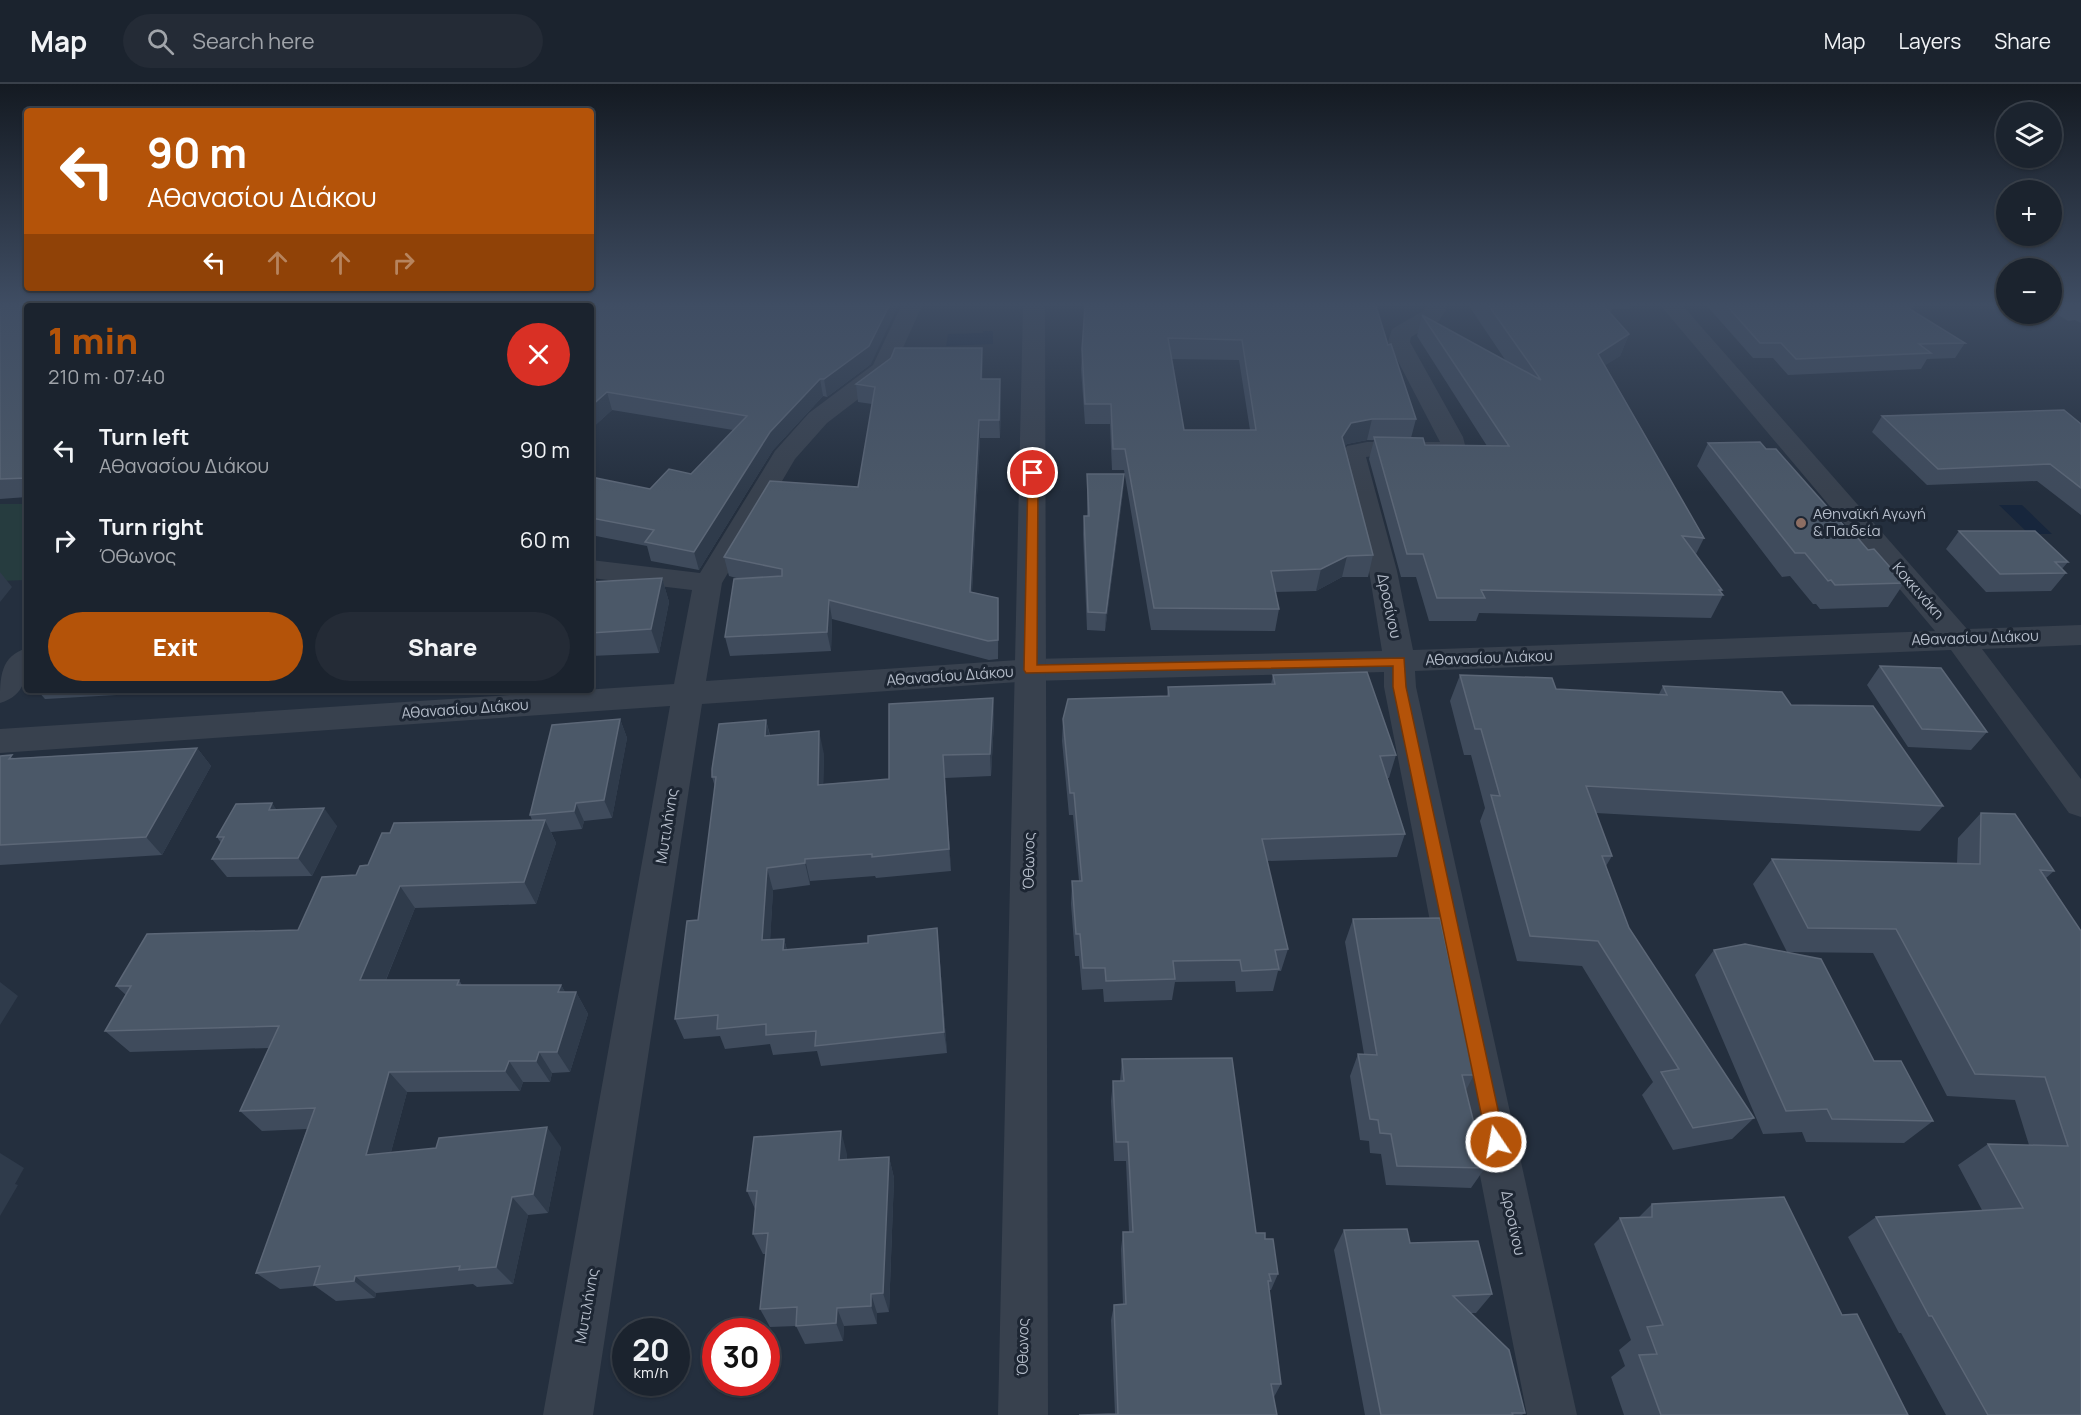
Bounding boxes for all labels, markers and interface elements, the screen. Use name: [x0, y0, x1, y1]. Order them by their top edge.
search box: [123, 14, 543, 68]
text: Map: [30, 22, 87, 60]
icon: search: [144, 25, 177, 58]
text: Search here: [192, 26, 315, 56]
text: Map: [1824, 27, 1865, 55]
text: Layers: [1898, 27, 1961, 55]
text: Share: [1994, 27, 2051, 55]
map controls: [1996, 102, 2062, 324]
button: layers: [1996, 102, 2062, 168]
text: 90 m: [147, 123, 247, 181]
icon: left: [48, 132, 126, 210]
text: Αθανασίου Διάκου: [147, 178, 377, 215]
button: +: [1996, 180, 2062, 246]
icon: left: [198, 246, 231, 279]
icon: ahead: [261, 246, 294, 279]
icon: ahead: [324, 246, 357, 279]
icon: right: [387, 246, 420, 279]
button: −: [1996, 258, 2062, 324]
text: 1 min: [48, 316, 138, 365]
button: close: [507, 323, 570, 386]
text: 210 m · 07:40: [48, 363, 165, 390]
text: Turn left: [99, 422, 189, 452]
icon: left: [48, 434, 81, 467]
text: 90 m: [520, 435, 570, 465]
pin: [1007, 447, 1058, 498]
text: Αθανασίου Διάκου: [99, 452, 269, 479]
icon: arrive: [1016, 456, 1049, 489]
place label: Αθηναϊκή Αγωγή & Παιδεία: [1813, 503, 1926, 541]
text: Turn right: [99, 512, 204, 542]
marker: Αθηναϊκή Αγωγή & Παιδεία: [1794, 516, 1808, 530]
icon: right: [48, 524, 81, 557]
text: 60 m: [520, 525, 570, 555]
text: Όθωνος: [99, 542, 176, 569]
street label: Κοκκινάκη: [1888, 558, 1949, 624]
street label: Δροσίνου: [1372, 571, 1407, 640]
button: Exit: [48, 612, 303, 681]
button: Share: [315, 612, 570, 681]
street label: Αθανασίου Διάκου: [1911, 625, 2039, 650]
street label: Αθανασίου Διάκου: [1425, 645, 1553, 670]
street label: Αθανασίου Διάκου: [886, 661, 1014, 690]
street label: Αθανασίου Διάκου: [401, 694, 529, 723]
street label: Μυτιλήνης: [650, 787, 683, 865]
street label: Όθωνος: [1017, 832, 1040, 890]
position arrow: [1464, 1110, 1528, 1174]
street label: Δροσίνου: [1496, 1188, 1531, 1257]
street label: Μυτιλήνης: [570, 1267, 603, 1345]
speed limit sign: 30: [702, 1318, 780, 1396]
street label: Όθωνος: [1011, 1318, 1034, 1376]
text: 20: [632, 1329, 670, 1370]
text: km/h: [634, 1362, 668, 1383]

